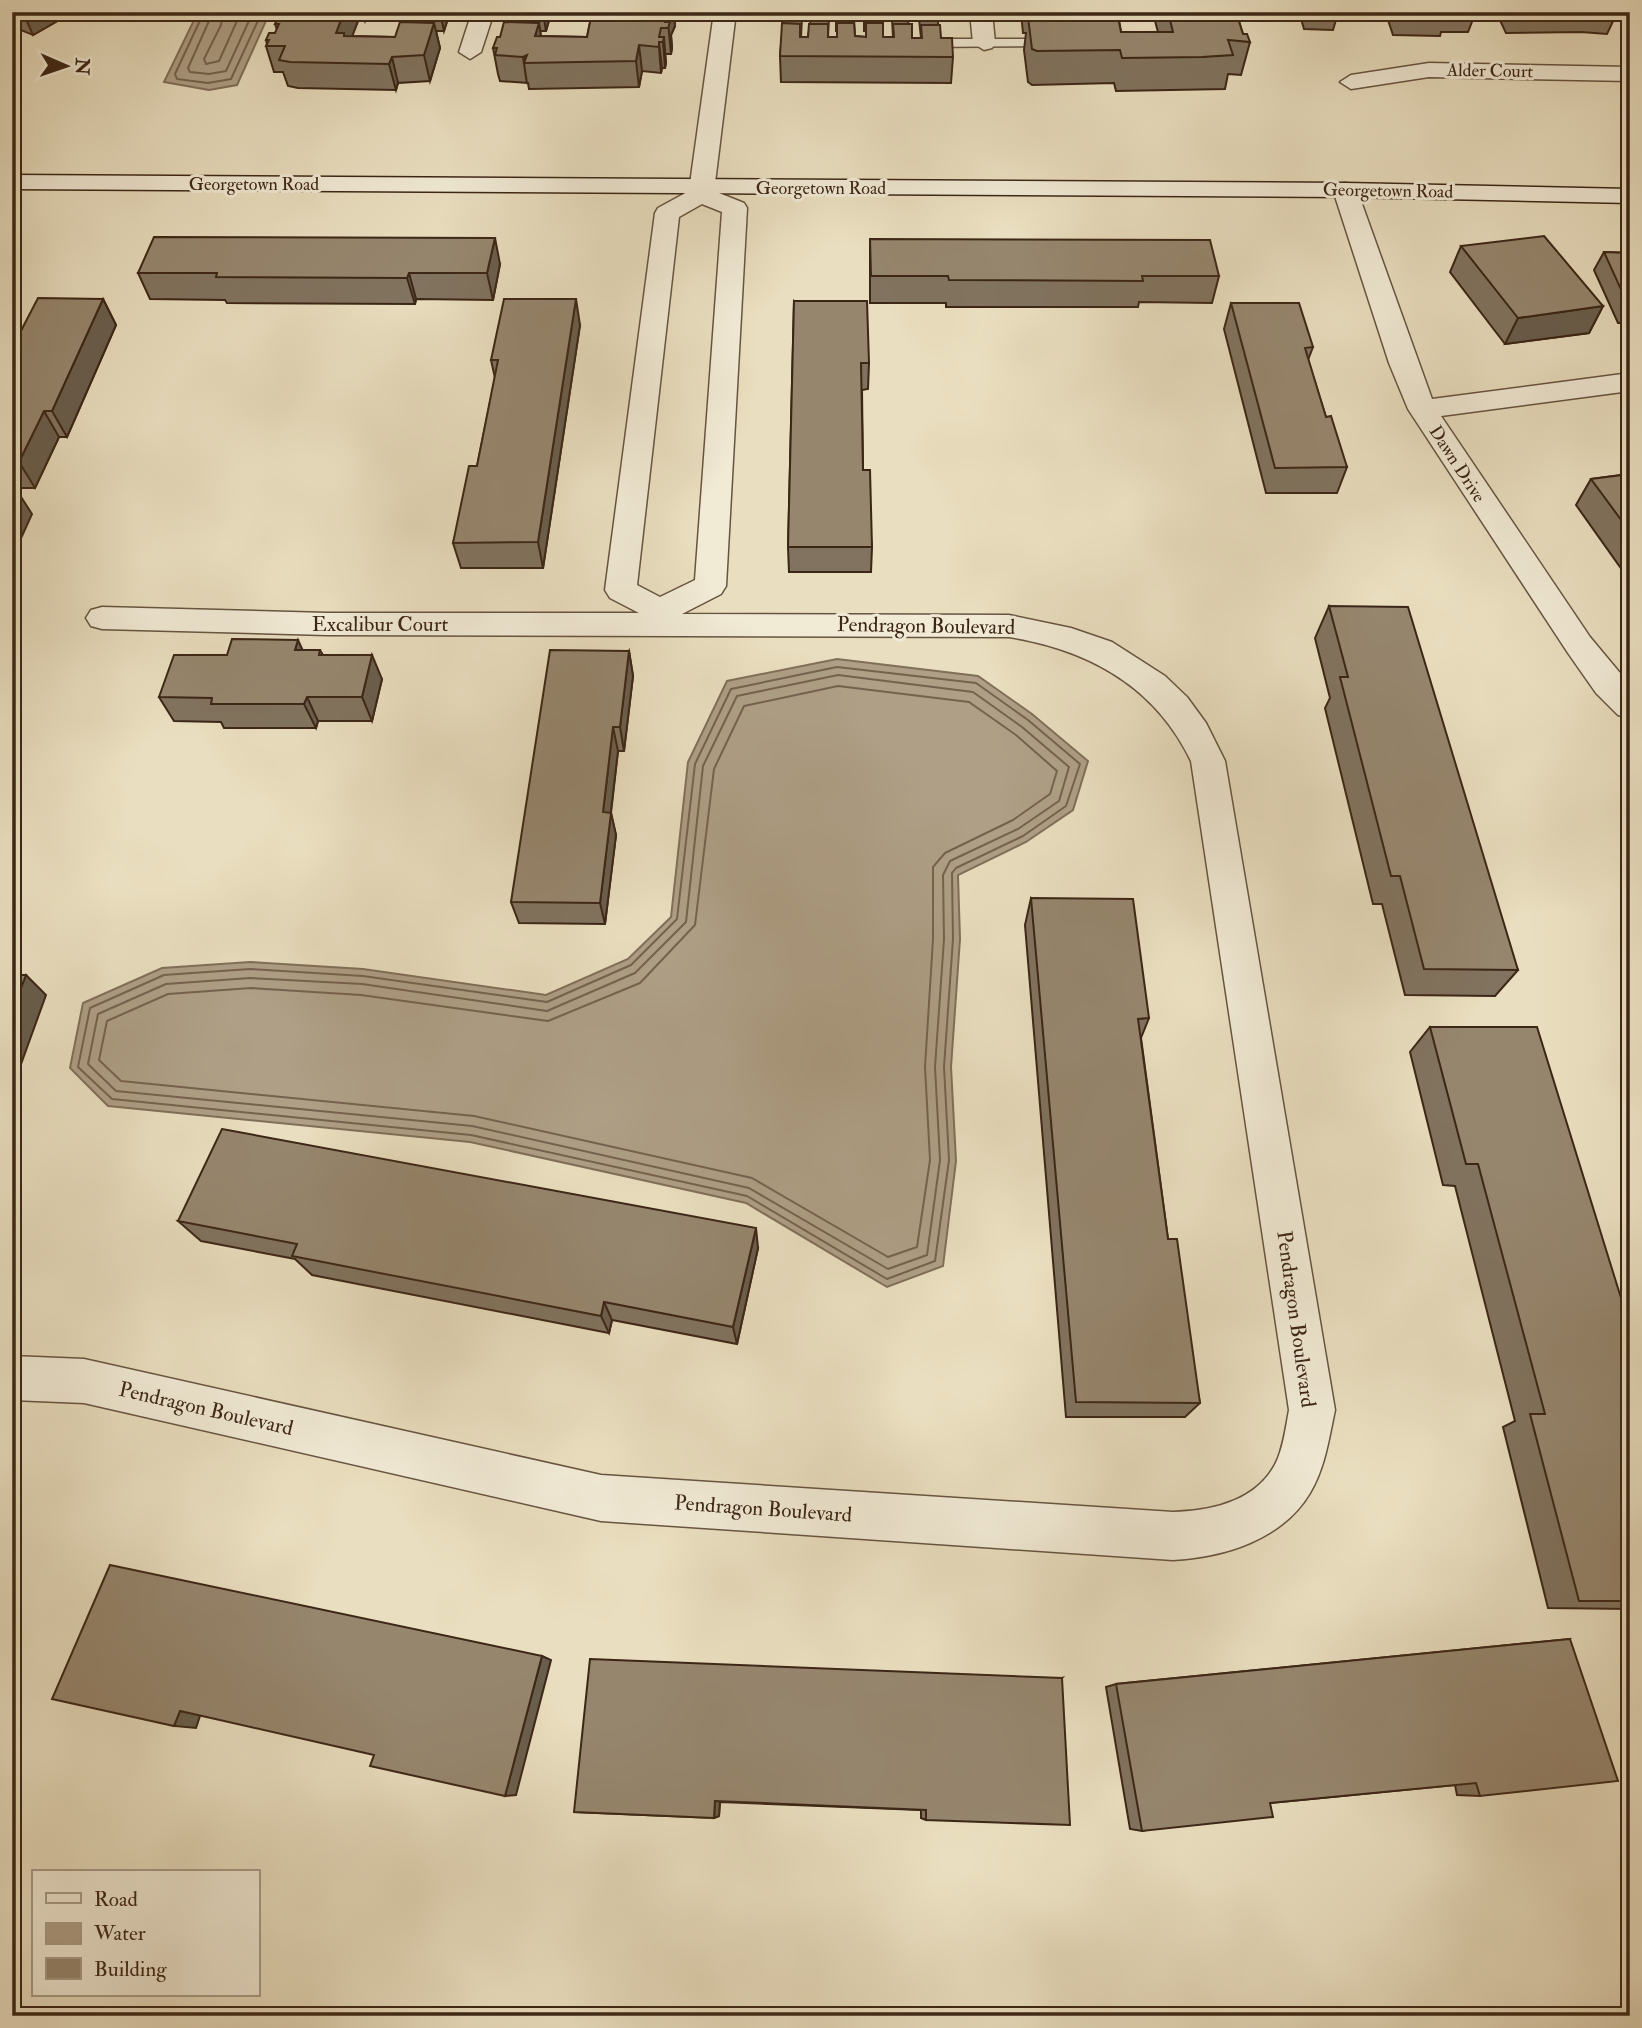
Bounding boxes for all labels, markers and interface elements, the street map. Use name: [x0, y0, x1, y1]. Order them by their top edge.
north arrow: [32, 32, 102, 102]
text: N: [70, 57, 94, 76]
street label: Alder Court: [1446, 59, 1534, 83]
street label: Georgetown Road: [189, 173, 319, 196]
street label: Georgetown Road: [756, 177, 886, 200]
street label: Georgetown Road: [1323, 178, 1454, 204]
street label: Dawn Drive: [1424, 421, 1491, 507]
street label: Excalibur Court: [312, 611, 448, 638]
street label: Pendragon Boulevard: [837, 611, 1016, 641]
street label: Pendragon Boulevard: [1270, 1229, 1322, 1410]
street label: Pendragon Boulevard: [116, 1376, 297, 1442]
street label: Pendragon Boulevard: [673, 1489, 853, 1529]
legend: [32, 1870, 259, 1996]
text: Road: [94, 1886, 139, 1913]
text: Water: [93, 1920, 146, 1947]
text: Building: [94, 1956, 167, 1983]

